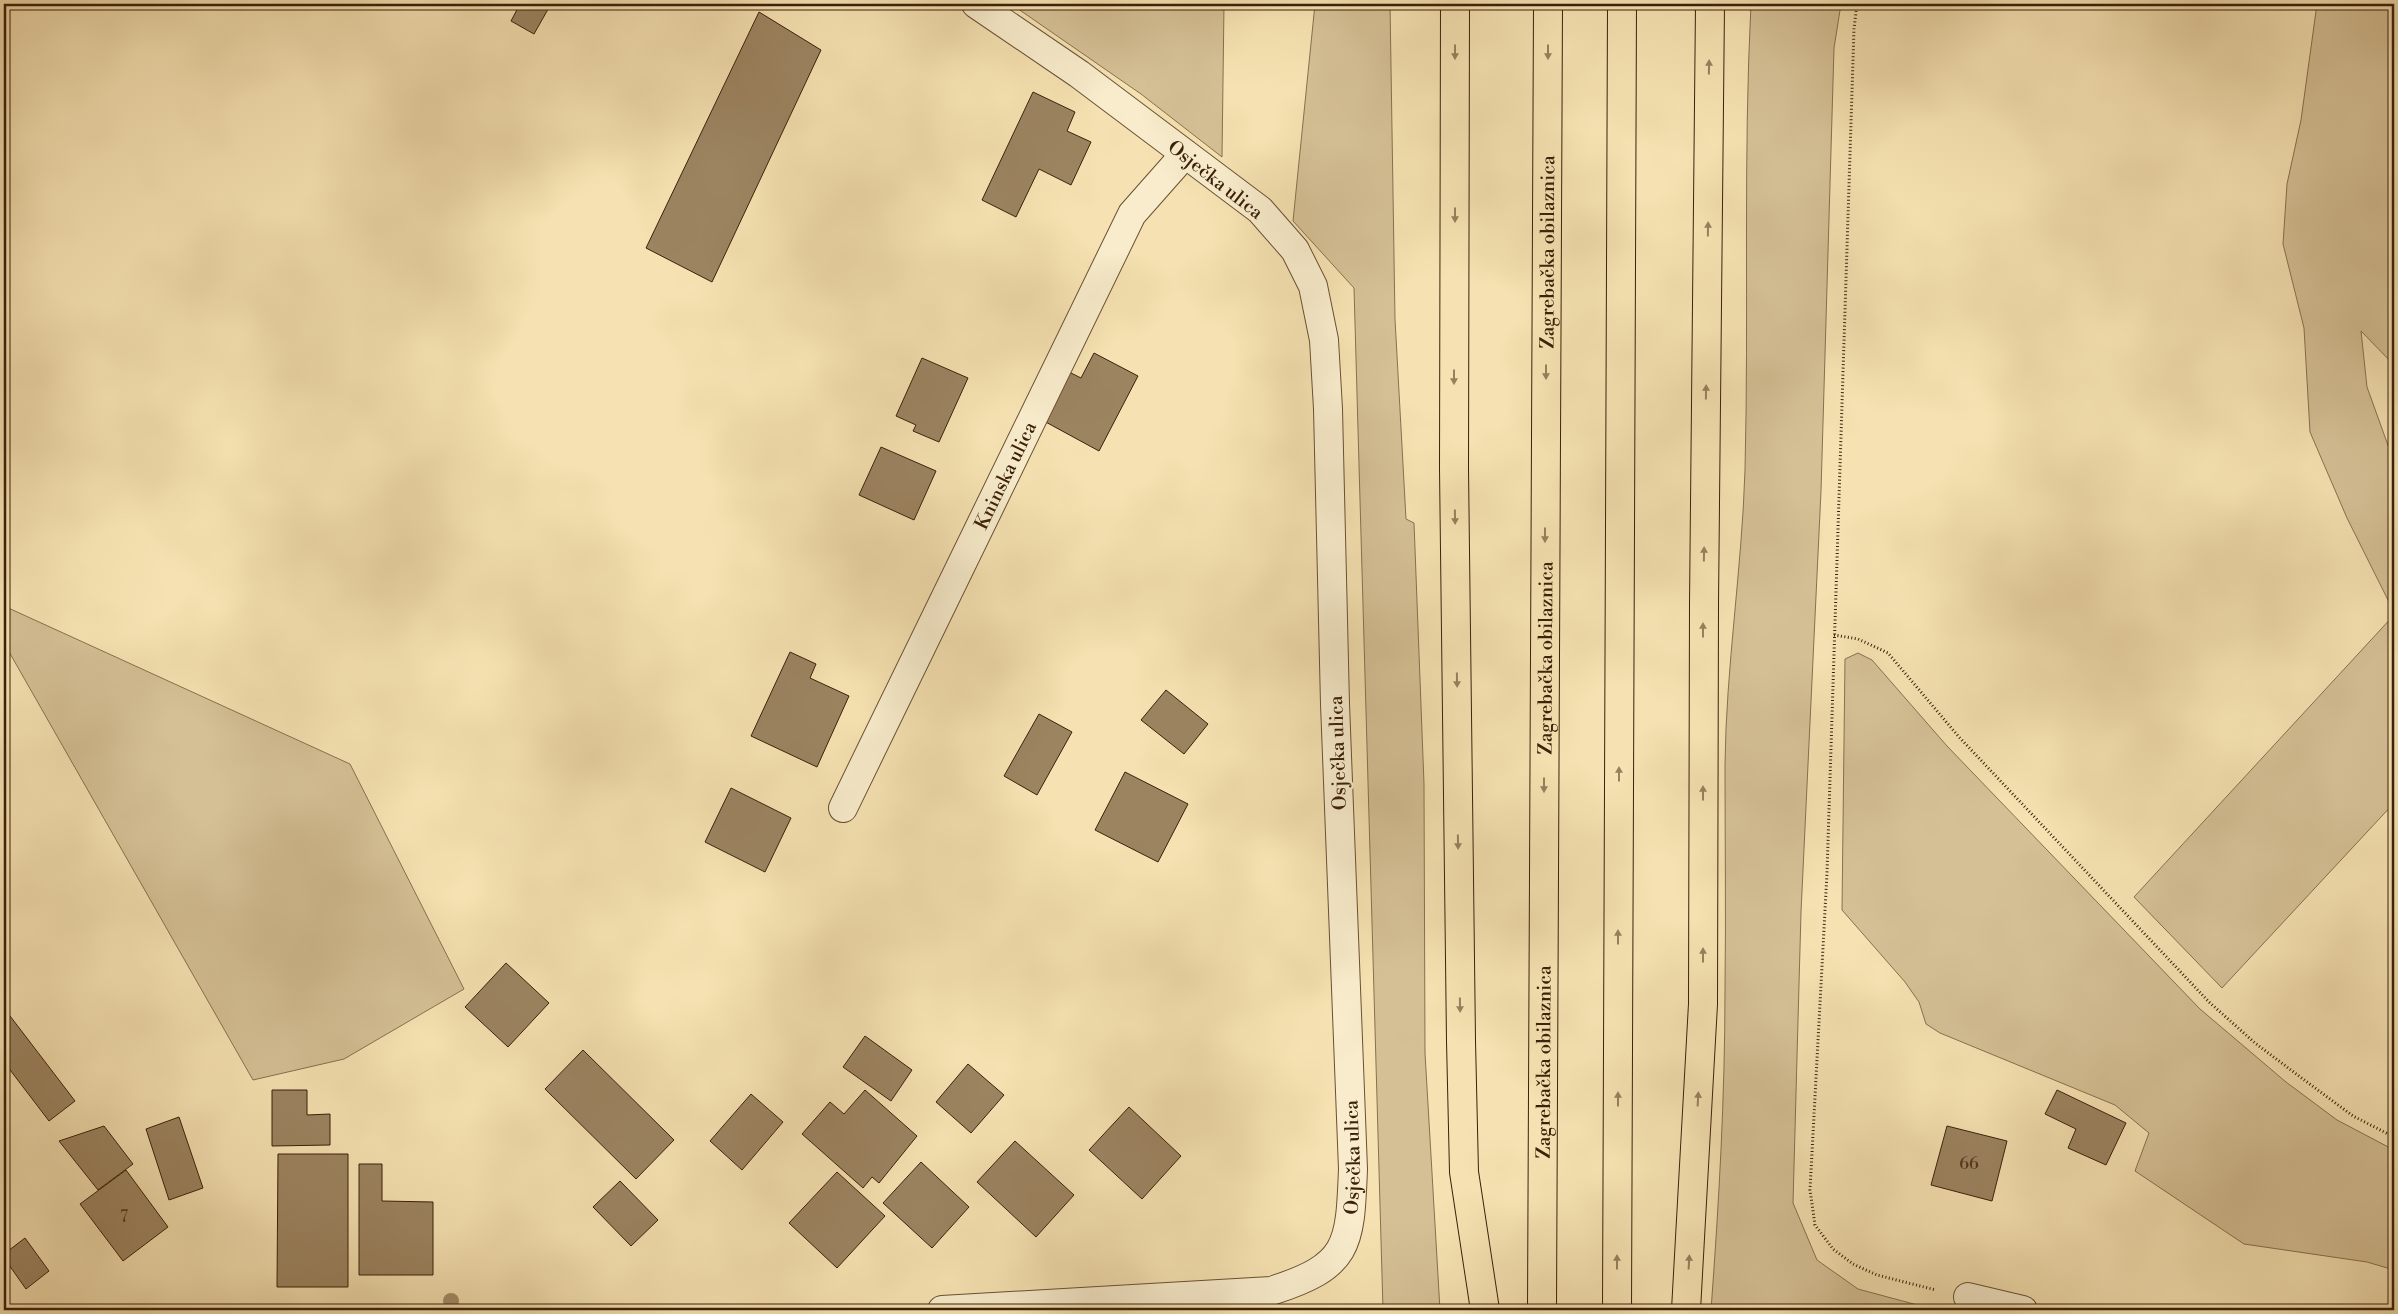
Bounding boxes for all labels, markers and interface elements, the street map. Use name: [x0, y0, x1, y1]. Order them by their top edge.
one-way arrow: [1451, 45, 1459, 61]
one-way arrow: [1543, 45, 1551, 61]
one-way arrow: [1706, 59, 1714, 75]
street label: Osječka ulica: [1163, 135, 1268, 225]
street label: Zagrebačka obilaznica: [1535, 155, 1560, 349]
one-way arrow: [1451, 207, 1459, 223]
one-way arrow: [1704, 221, 1712, 237]
one-way arrow: [1542, 365, 1550, 381]
one-way arrow: [1450, 370, 1458, 386]
one-way arrow: [1702, 384, 1710, 400]
street label: Kninska ulica: [969, 417, 1042, 534]
one-way arrow: [1451, 510, 1459, 526]
one-way arrow: [1541, 527, 1549, 543]
one-way arrow: [1700, 546, 1708, 562]
street label: Zagrebačka obilaznica: [1534, 561, 1558, 755]
one-way arrow: [1700, 622, 1708, 638]
one-way arrow: [1453, 672, 1461, 688]
street label: Osječka ulica: [1324, 695, 1352, 811]
one-way arrow: [1615, 766, 1623, 782]
one-way arrow: [1540, 777, 1548, 793]
one-way arrow: [1699, 785, 1707, 801]
one-way arrow: [1454, 835, 1462, 851]
one-way arrow: [1614, 928, 1622, 944]
one-way arrow: [1699, 947, 1707, 963]
street label: Zagrebačka obilaznica: [1532, 965, 1557, 1159]
one-way arrow: [1456, 997, 1464, 1013]
one-way arrow: [1614, 1091, 1622, 1107]
one-way arrow: [1694, 1091, 1702, 1107]
street label: Osječka ulica: [1339, 1099, 1366, 1216]
house number: 66: [1959, 1154, 1979, 1174]
house number: 7: [120, 1207, 128, 1227]
one-way arrow: [1613, 1253, 1621, 1269]
one-way arrow: [1685, 1253, 1693, 1269]

